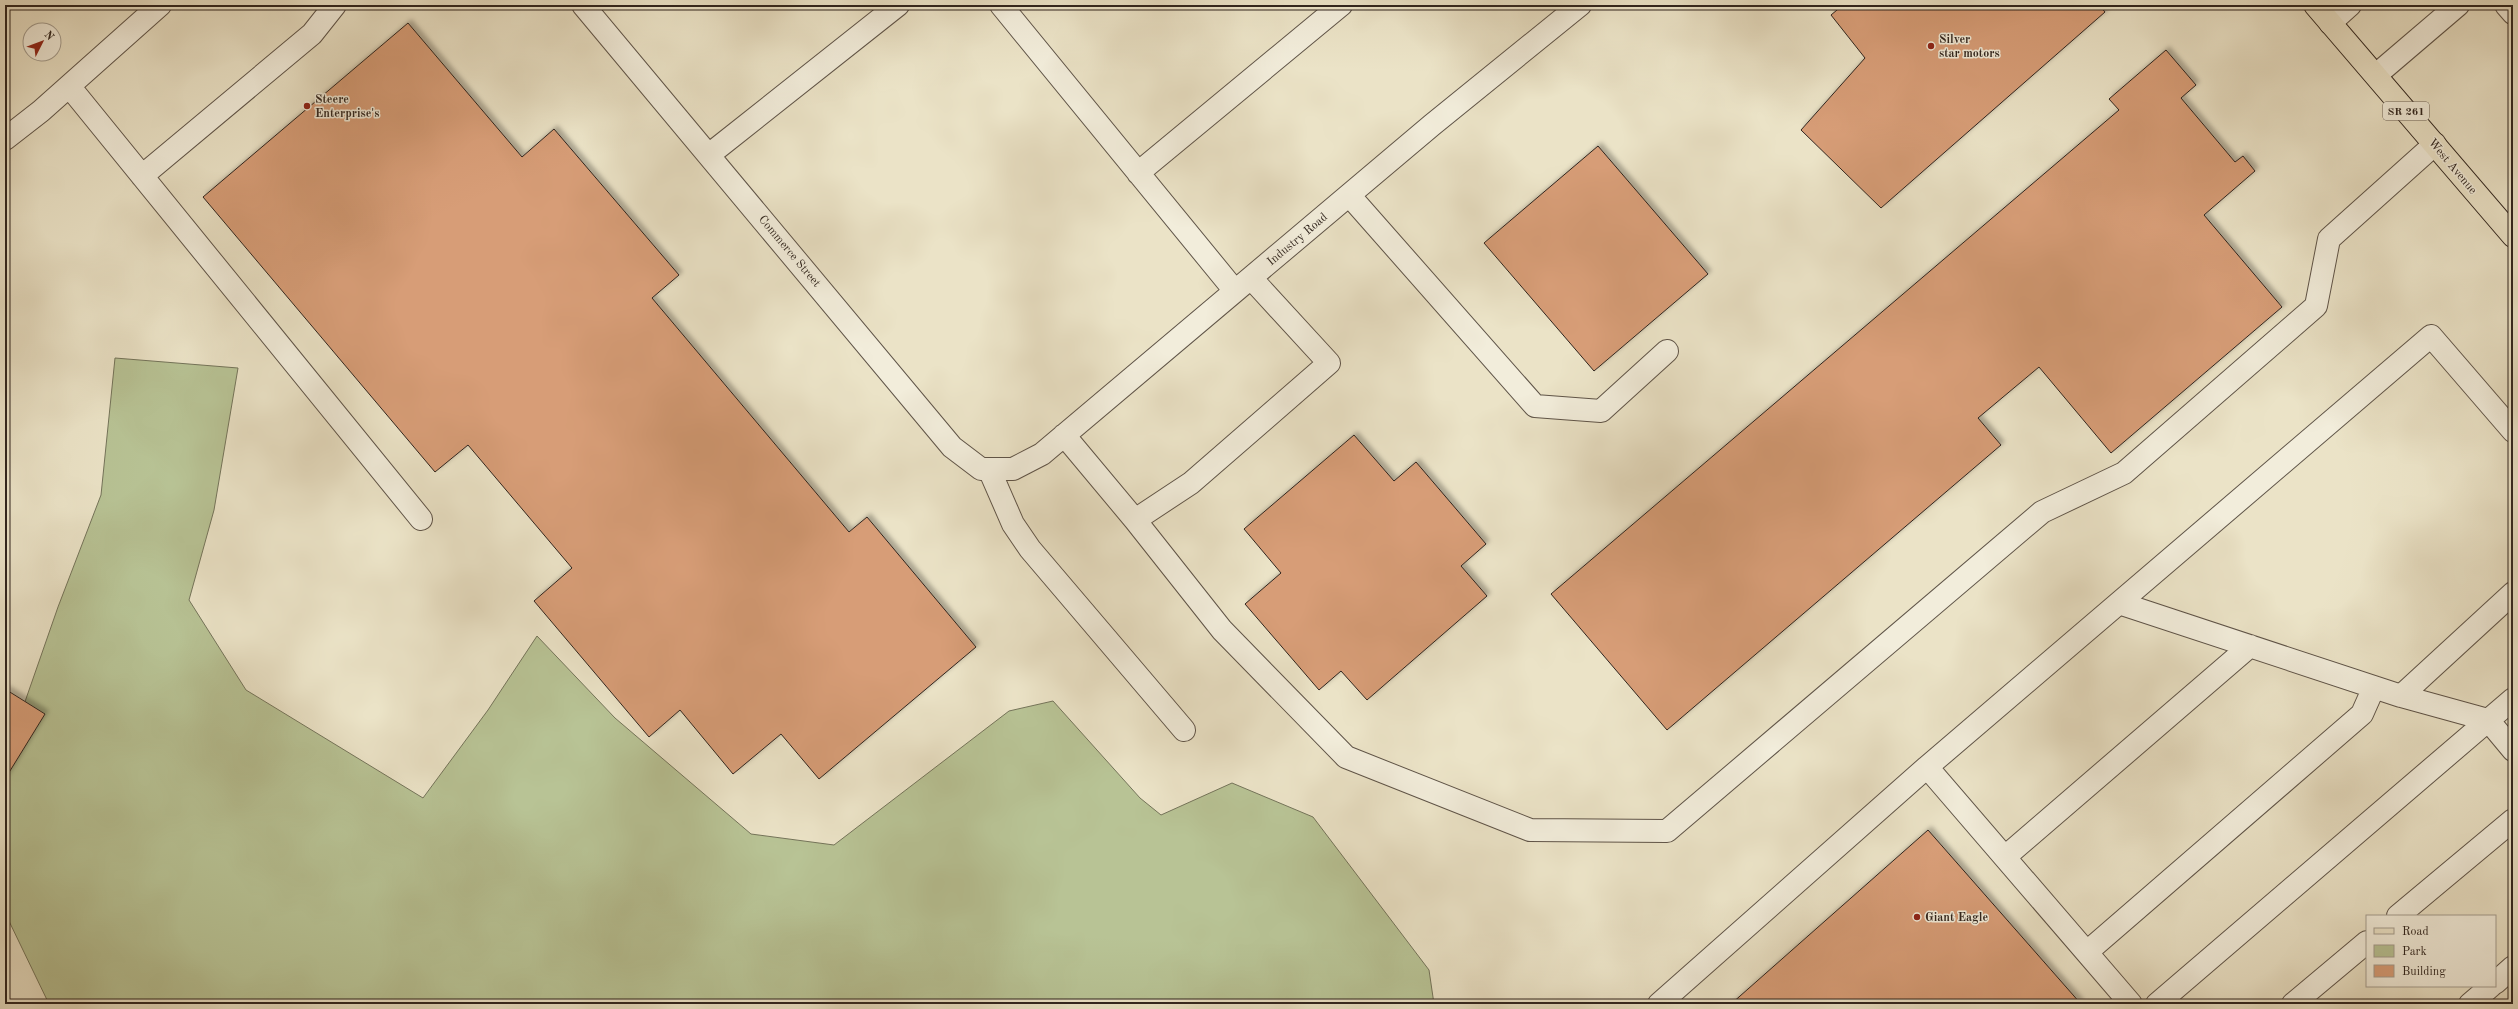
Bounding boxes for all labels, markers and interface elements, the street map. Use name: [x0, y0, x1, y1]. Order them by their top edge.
north arrow: [22, 22, 62, 62]
text: N: [41, 30, 56, 44]
place label: Silver star motors: [1939, 34, 2000, 60]
marker: Silver star motors: [1926, 41, 1936, 51]
place label: Steere Enterprise's: [315, 94, 379, 120]
marker: Steere Enterprise's: [302, 101, 312, 111]
road number: SR 261: [2383, 102, 2429, 120]
street label: West Avenue: [2426, 137, 2479, 197]
street label: Industry Road: [1265, 211, 1330, 268]
street label: Commerce Street: [756, 214, 823, 290]
marker: Giant Eagle: [1912, 912, 1922, 922]
place label: Giant Eagle: [1925, 912, 1988, 924]
legend: [2366, 915, 2496, 987]
text: Road: [2402, 926, 2429, 938]
text: Park: [2402, 946, 2427, 958]
text: Building: [2402, 966, 2446, 978]

